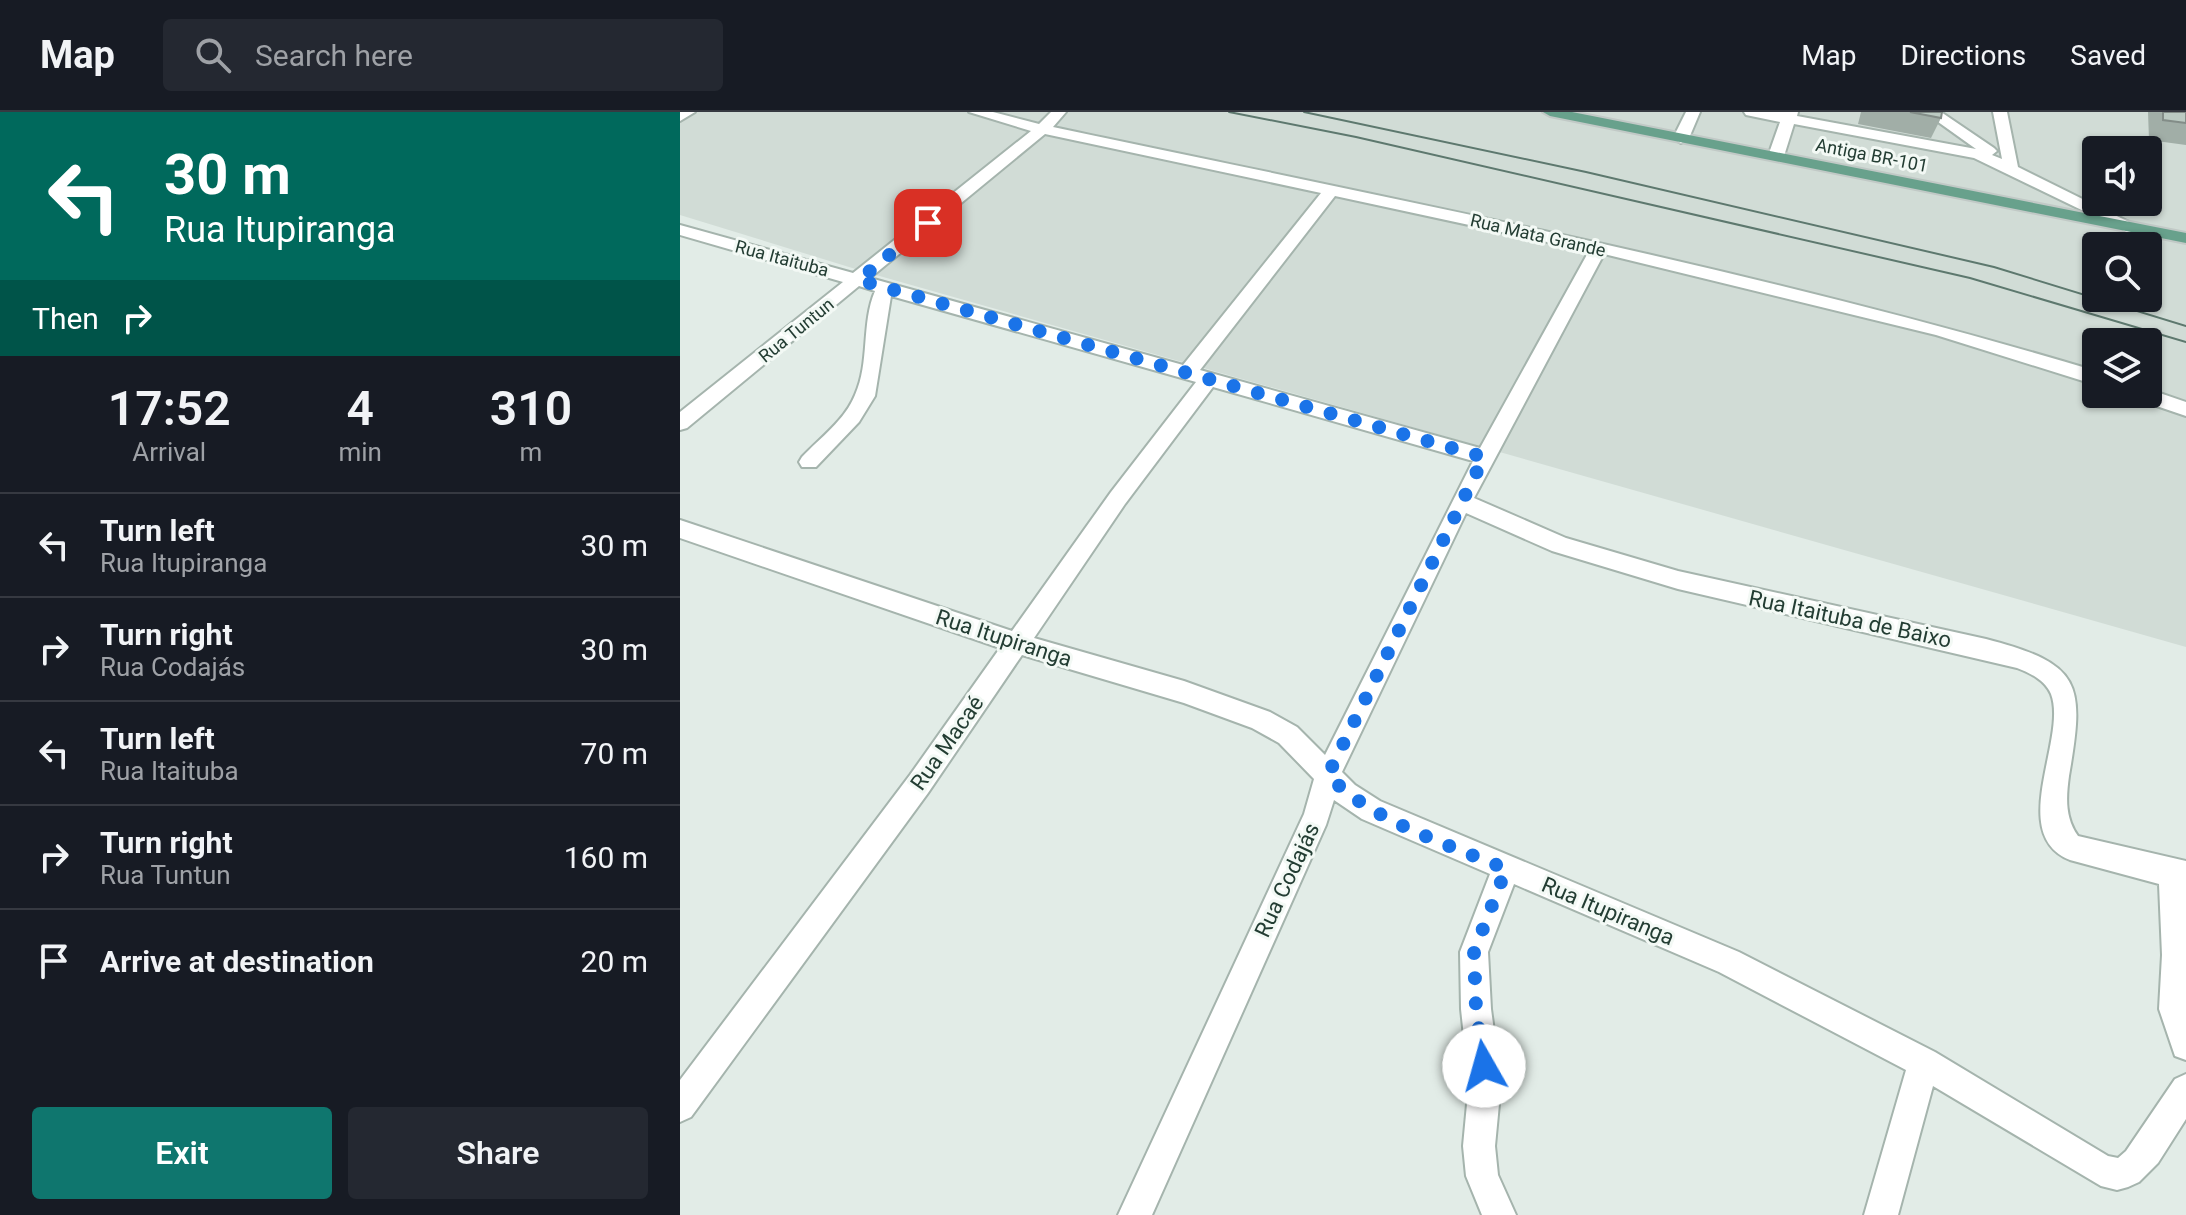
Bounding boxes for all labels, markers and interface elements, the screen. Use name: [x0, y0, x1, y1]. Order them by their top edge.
search box: [163, 19, 723, 91]
text: Map: [40, 33, 115, 77]
icon: search: [191, 33, 235, 77]
text: Search here: [255, 38, 413, 73]
text: Map: [1801, 39, 1857, 72]
text: Directions: [1901, 39, 2026, 72]
text: Saved: [2070, 39, 2146, 72]
street label: Antiga BR-101: [1814, 134, 1930, 176]
map controls: [2082, 136, 2162, 408]
button: sound: [2082, 136, 2162, 216]
text: 30 m: [164, 142, 291, 208]
icon: left: [32, 144, 136, 248]
pin: [894, 189, 962, 257]
icon: arrive: [906, 201, 950, 245]
text: Rua Itupiranga: [164, 209, 396, 251]
street label: Rua Mata Grande: [1468, 209, 1608, 261]
button: search: [2082, 232, 2162, 312]
street label: Rua Itaituba: [733, 235, 831, 281]
street label: Rua Tuntun: [754, 293, 838, 367]
icon: right: [115, 296, 159, 340]
text: Then: [32, 301, 99, 336]
button: layers: [2082, 328, 2162, 408]
text: 17:52: [108, 380, 231, 437]
text: 4: [347, 380, 374, 437]
text: 310: [490, 380, 572, 437]
text: Arrival: [132, 437, 206, 467]
text: min: [338, 437, 382, 467]
text: m: [520, 437, 542, 467]
text: Turn left: [100, 513, 215, 548]
icon: left: [32, 523, 76, 567]
text: 30 m: [581, 528, 648, 563]
text: Rua Itupiranga: [100, 548, 267, 578]
street label: Rua Itaituba de Baixo: [1746, 585, 1954, 653]
street label: Rua Itupiranga: [933, 604, 1075, 672]
text: Turn right: [100, 617, 233, 652]
icon: right: [32, 627, 76, 671]
text: 30 m: [581, 632, 648, 667]
text: Rua Codajás: [100, 652, 245, 682]
street label: Rua Macaé: [905, 691, 989, 795]
text: Turn left: [100, 721, 215, 756]
icon: left: [32, 731, 76, 775]
text: 70 m: [581, 736, 648, 771]
text: Rua Itaituba: [100, 756, 239, 786]
street label: Rua Codajás: [1250, 819, 1324, 941]
text: Turn right: [100, 825, 233, 860]
icon: right: [32, 835, 76, 879]
text: 160 m: [564, 840, 648, 875]
text: Rua Tuntun: [100, 860, 231, 890]
street label: Rua Itupiranga: [1538, 872, 1678, 950]
icon: arrive: [32, 939, 76, 983]
text: Arrive at destination: [100, 944, 374, 979]
text: 20 m: [581, 944, 648, 979]
position arrow: [1442, 1024, 1526, 1108]
button: Exit: [32, 1107, 332, 1199]
button: Share: [348, 1107, 648, 1199]

